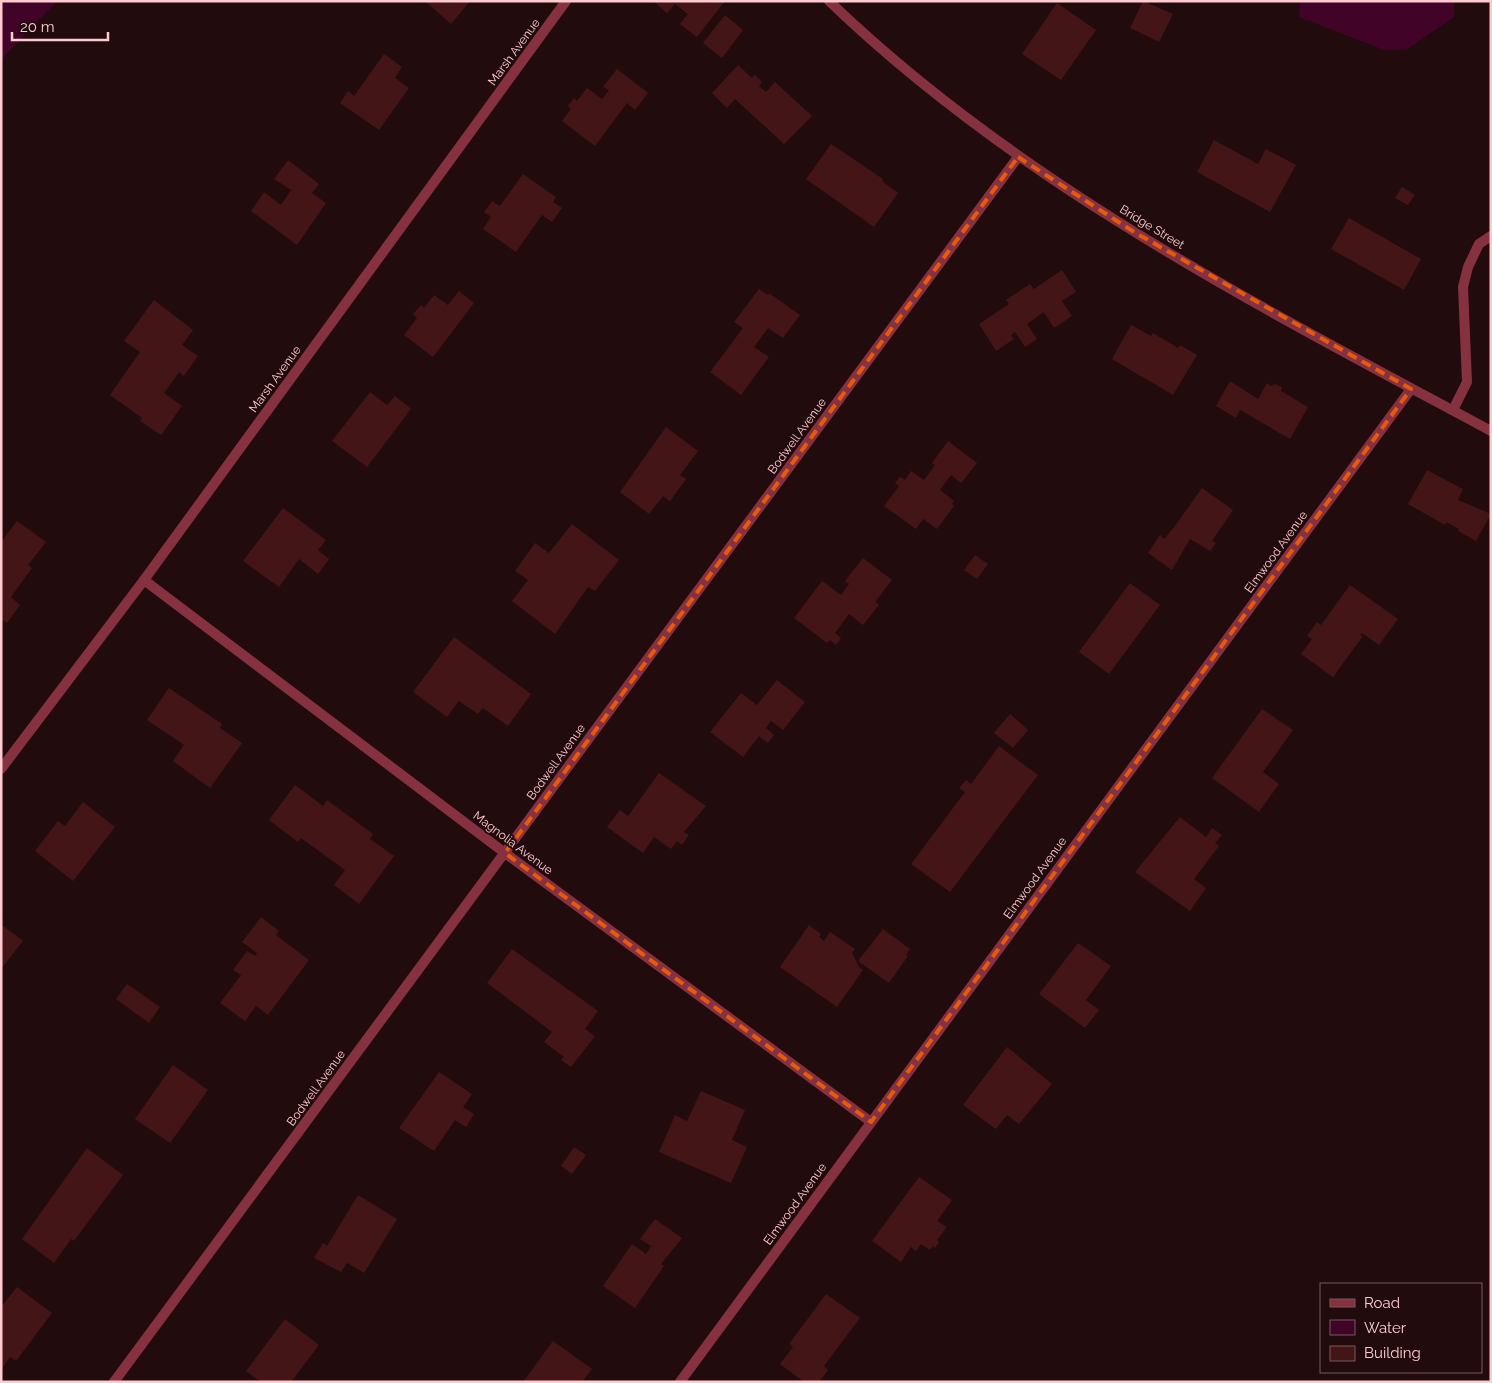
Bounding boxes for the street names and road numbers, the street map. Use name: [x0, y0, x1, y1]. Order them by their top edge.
street label: Marsh Avenue: [485, 16, 543, 88]
street label: Bridge Street: [1117, 202, 1187, 252]
street label: Marsh Avenue: [246, 343, 304, 415]
street label: Bodwell Avenue: [765, 395, 829, 477]
street label: Elmwood Avenue: [1242, 508, 1310, 596]
street label: Bodwell Avenue: [524, 721, 588, 803]
street label: Magnolia Avenue: [471, 809, 555, 877]
street label: Elmwood Avenue: [1001, 834, 1069, 922]
street label: Bodwell Avenue: [284, 1047, 348, 1129]
street label: Elmwood Avenue: [761, 1160, 829, 1248]

